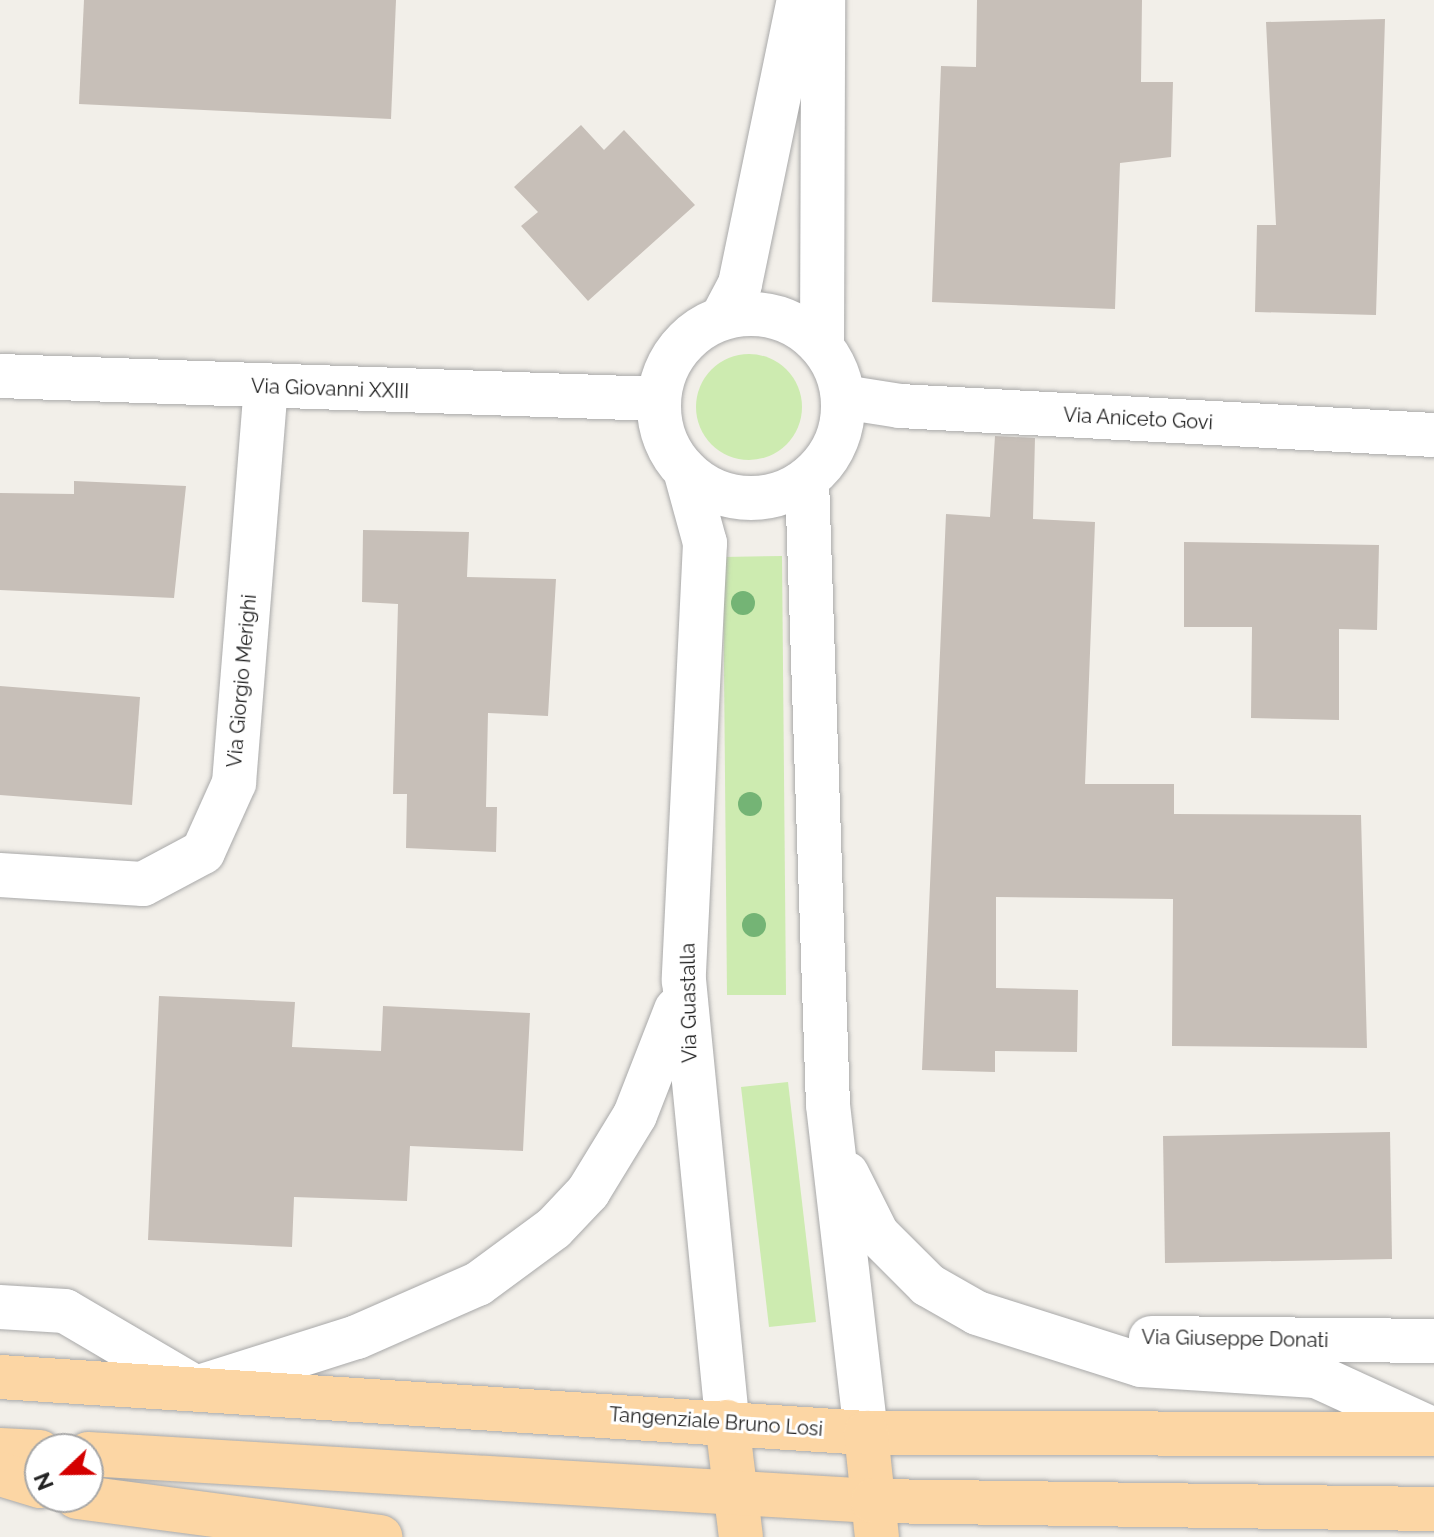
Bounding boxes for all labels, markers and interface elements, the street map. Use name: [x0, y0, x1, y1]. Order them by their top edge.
street label: Via Giovanni XXIII: [250, 374, 410, 404]
street label: Via Aniceto Govi: [1062, 403, 1214, 435]
street label: Via Giorgio Merighi: [222, 593, 262, 769]
street label: Via Guastalla: [676, 943, 702, 1063]
street label: Via Giuseppe Donati: [1141, 1325, 1329, 1353]
street label: Tangenziale Bruno Losi: [608, 1403, 824, 1441]
north arrow: [24, 1433, 104, 1513]
text: N: [28, 1469, 59, 1494]

